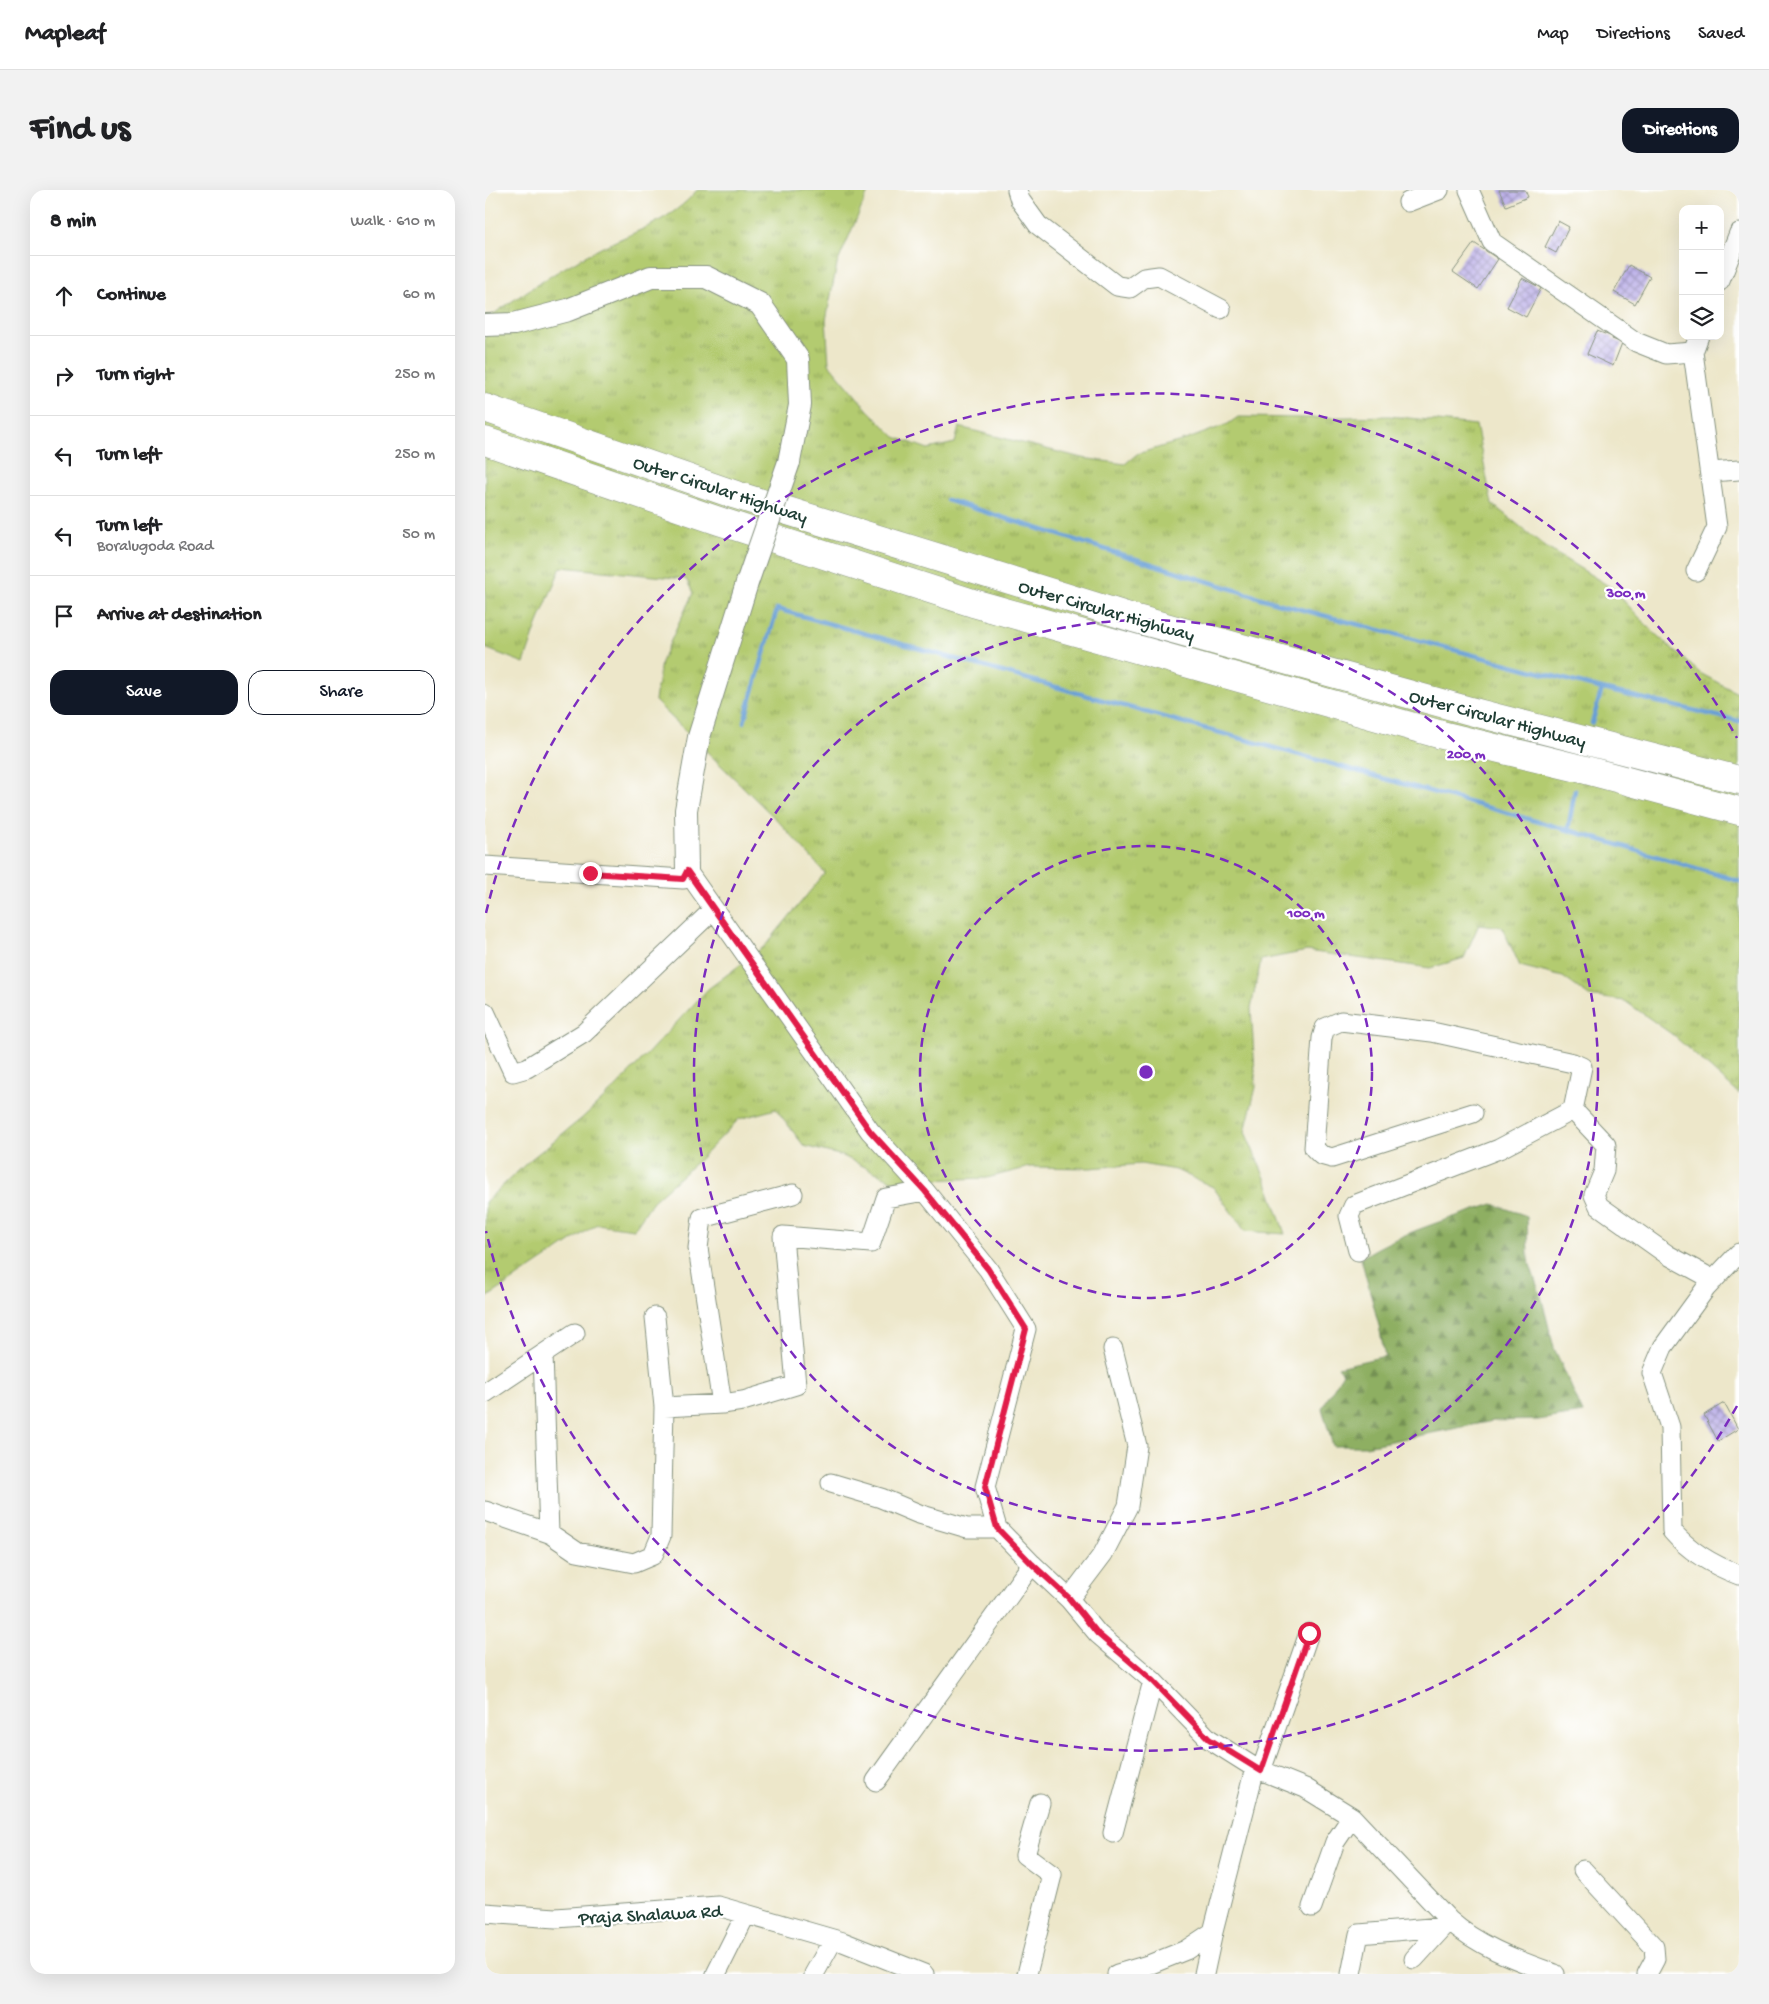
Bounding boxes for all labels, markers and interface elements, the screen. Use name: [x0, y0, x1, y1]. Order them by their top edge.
text: Mapleaf: [25, 20, 105, 49]
text: Map: [1537, 24, 1569, 45]
text: Directions: [1597, 24, 1670, 45]
text: Saved: [1698, 24, 1744, 45]
button: Directions: [1622, 108, 1739, 153]
text: Find us: [30, 110, 130, 151]
map controls: [1679, 205, 1724, 340]
button: +: [1679, 205, 1724, 250]
text: 8 min: [50, 210, 96, 235]
text: Walk · 610 m: [350, 213, 435, 232]
button: −: [1679, 250, 1724, 295]
icon: ahead: [50, 282, 78, 310]
text: Continue: [97, 284, 166, 307]
text: 60 m: [403, 286, 435, 305]
button: layers: [1679, 295, 1724, 340]
icon: right: [50, 362, 78, 390]
text: Turn right: [97, 364, 173, 387]
text: 250 m: [395, 366, 435, 385]
icon: left: [50, 442, 78, 470]
text: Turn left: [97, 444, 161, 467]
text: 250 m: [395, 446, 435, 465]
street label: Outer Circular Highway: [630, 452, 811, 531]
text: Turn left: [97, 515, 161, 538]
icon: left: [50, 522, 78, 550]
text: 50 m: [402, 526, 435, 545]
text: Boralugoda Road: [97, 538, 213, 557]
street label: Outer Circular Highway: [1015, 576, 1197, 649]
text: 300 m: [1605, 585, 1646, 603]
icon: arrive: [50, 602, 78, 630]
text: Arrive at destination: [97, 604, 261, 627]
button: Save: [50, 670, 238, 715]
button: Share: [248, 670, 435, 715]
street label: Outer Circular Highway: [1406, 686, 1589, 755]
text: 200 m: [1447, 746, 1486, 764]
route end: [579, 862, 602, 885]
text: 100 m: [1286, 905, 1325, 923]
centre of rings: [1137, 1063, 1155, 1081]
route start: [1298, 1622, 1321, 1645]
street label: Praja Shalawa Rd: [577, 1901, 724, 1932]

